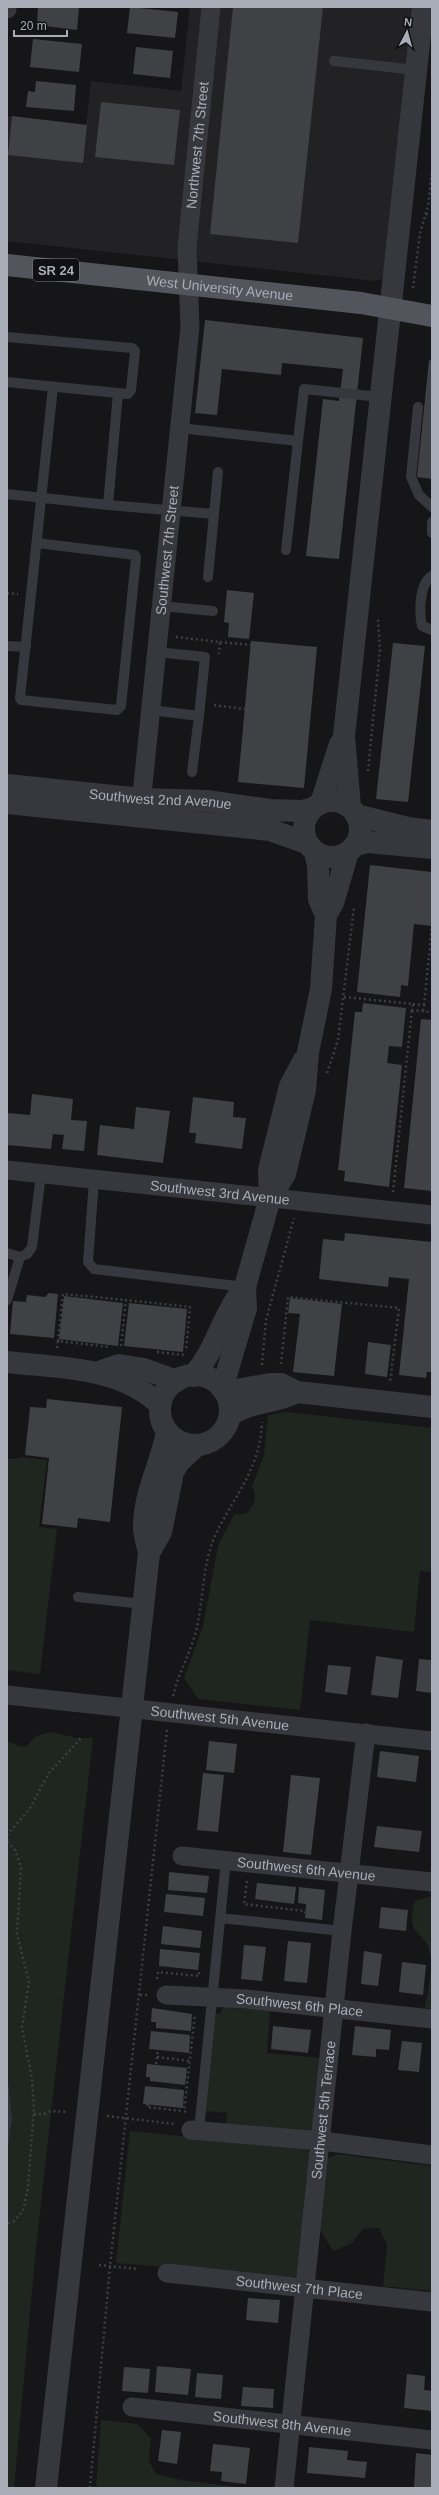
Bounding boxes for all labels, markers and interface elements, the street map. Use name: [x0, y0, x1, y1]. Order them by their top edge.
scale bar: [14, 12, 67, 38]
north arrow: [387, 12, 427, 52]
text: N: [403, 16, 413, 28]
text: 20 m: [20, 19, 47, 33]
street label: Northwest 7th Street: [183, 81, 212, 209]
road number: SR 24: [33, 259, 79, 281]
street label: West University Avenue: [146, 272, 294, 304]
street label: Southwest 7th Street: [152, 485, 182, 616]
street label: Southwest 2nd Avenue: [88, 786, 233, 812]
street label: Southwest 3rd Avenue: [149, 1177, 290, 1208]
street label: Southwest 5th Avenue: [150, 1703, 290, 1733]
street label: Southwest 6th Avenue: [236, 1854, 377, 1884]
street label: Southwest 6th Place: [236, 1991, 364, 2020]
street label: Southwest 5th Terrace: [308, 2040, 339, 2180]
street label: Southwest 7th Place: [235, 2273, 364, 2302]
street label: Southwest 8th Avenue: [212, 2408, 352, 2439]

